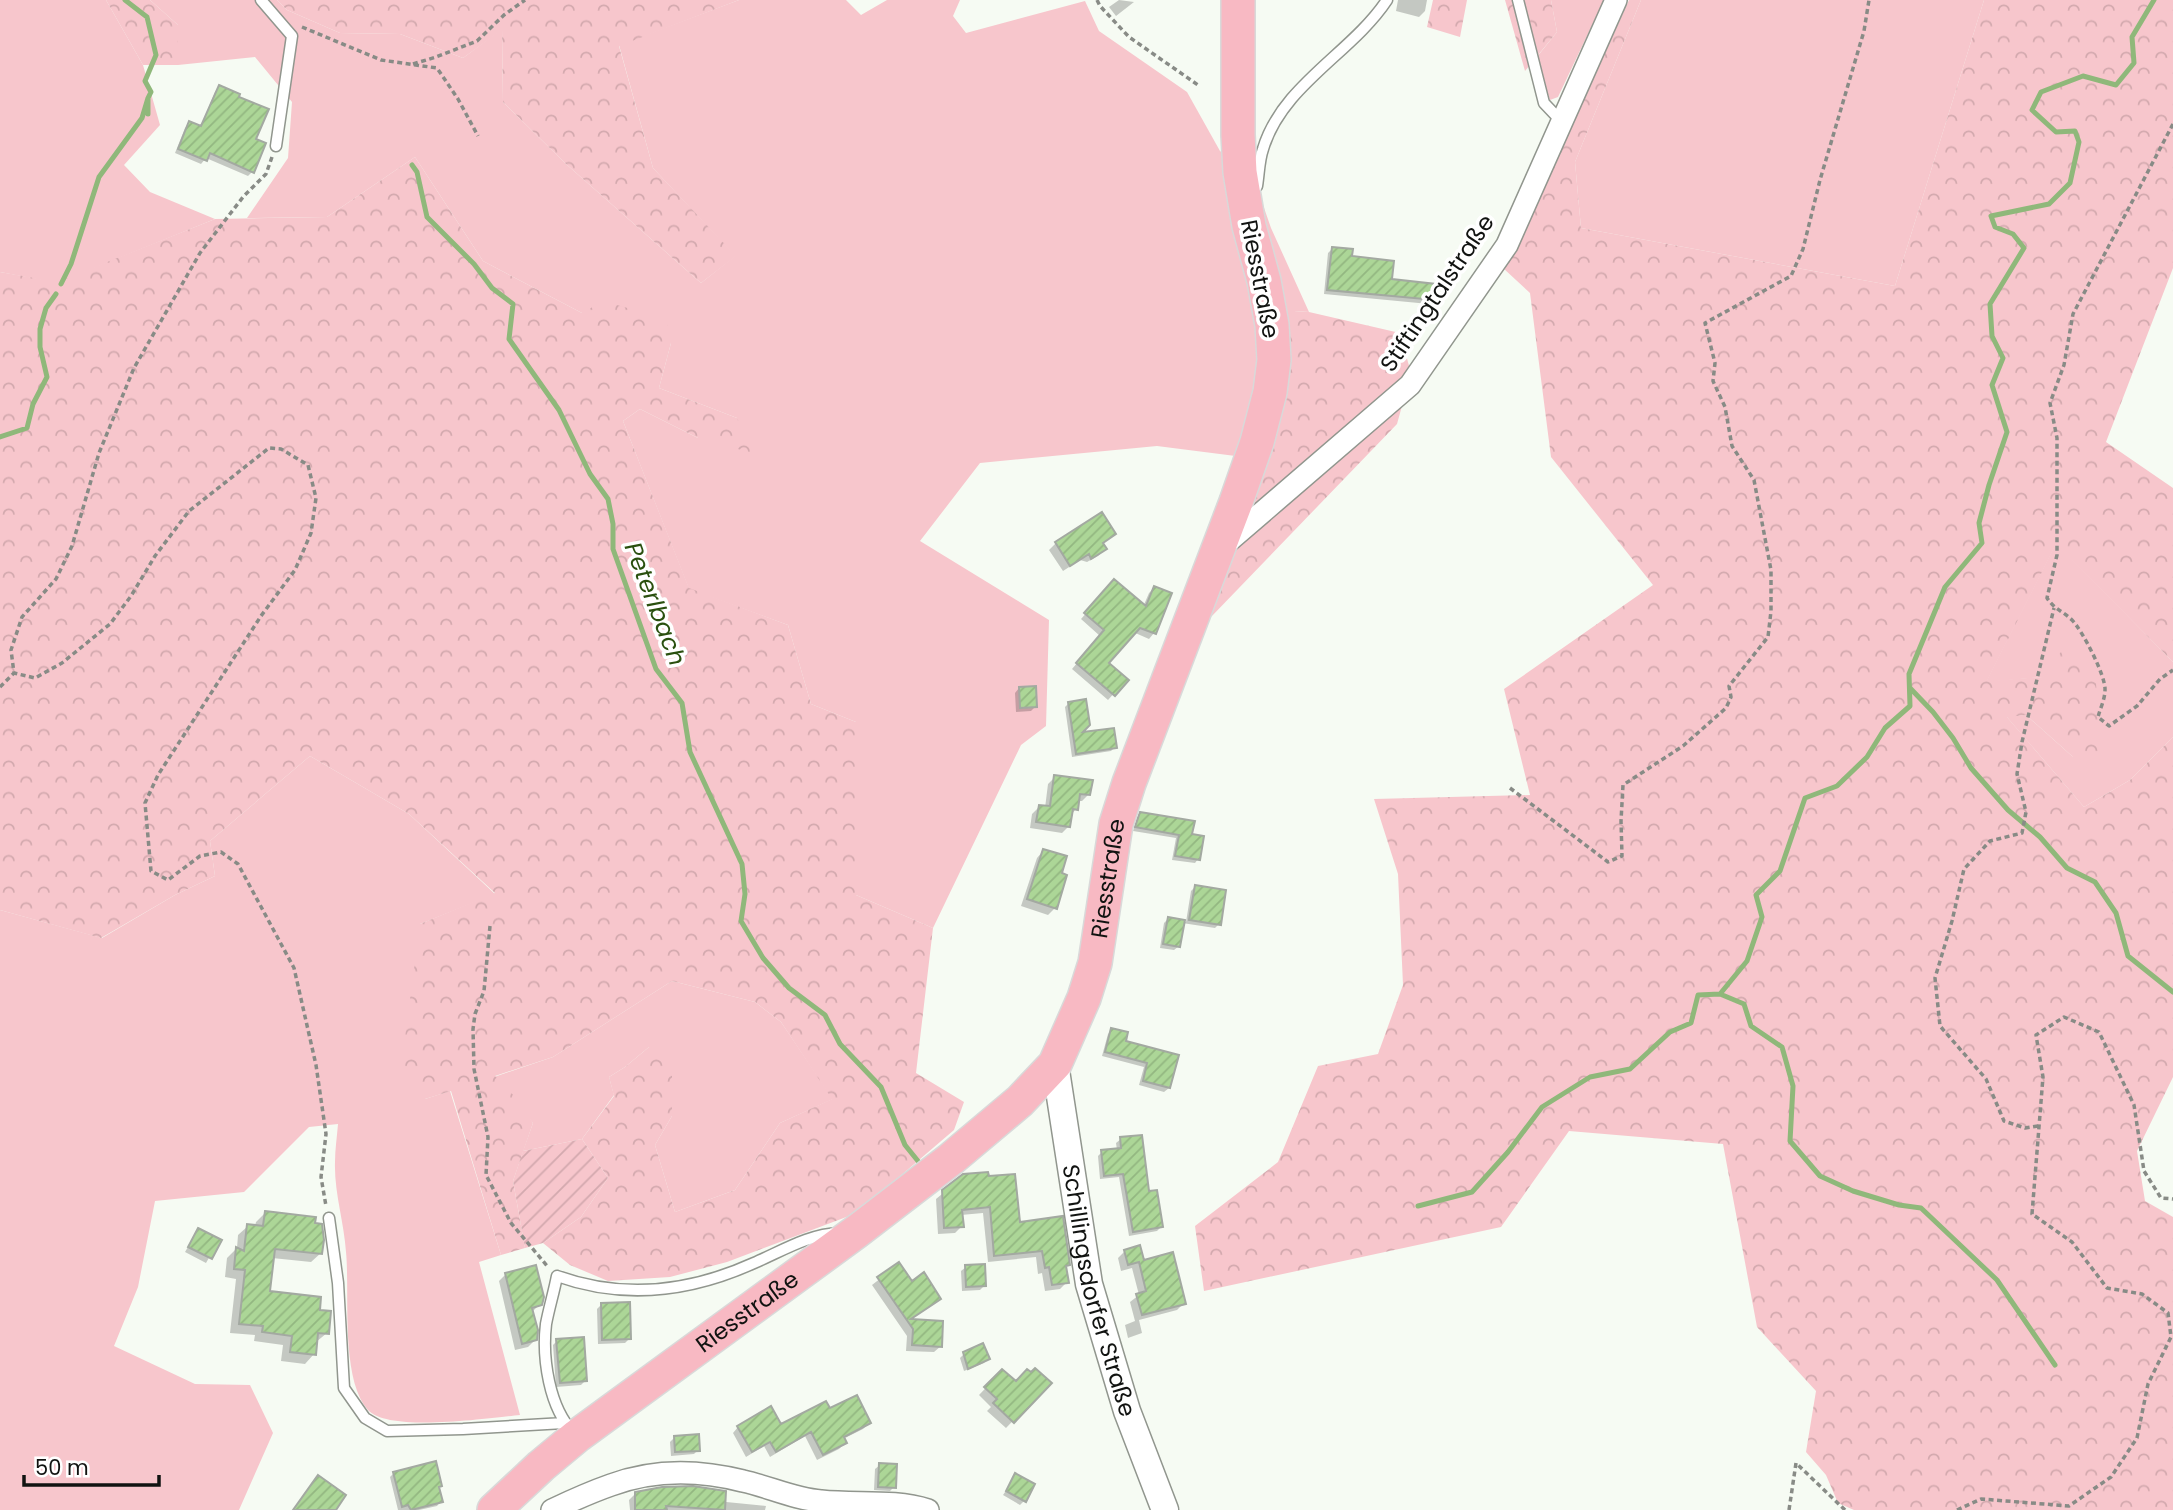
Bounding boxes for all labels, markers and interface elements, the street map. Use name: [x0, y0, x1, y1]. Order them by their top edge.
street label: Stiftingtalstraße: [1372, 208, 1502, 378]
street label: Riesstraße: [1233, 217, 1287, 341]
water label: Peterlbach: [617, 537, 694, 670]
street label: Riesstraße: [1083, 817, 1133, 940]
street label: Schillingsdorfer Straße: [1055, 1162, 1144, 1421]
street label: Riesstraße: [689, 1263, 805, 1360]
scale bar: [24, 1444, 159, 1488]
text: 50 m: [35, 1453, 89, 1482]

